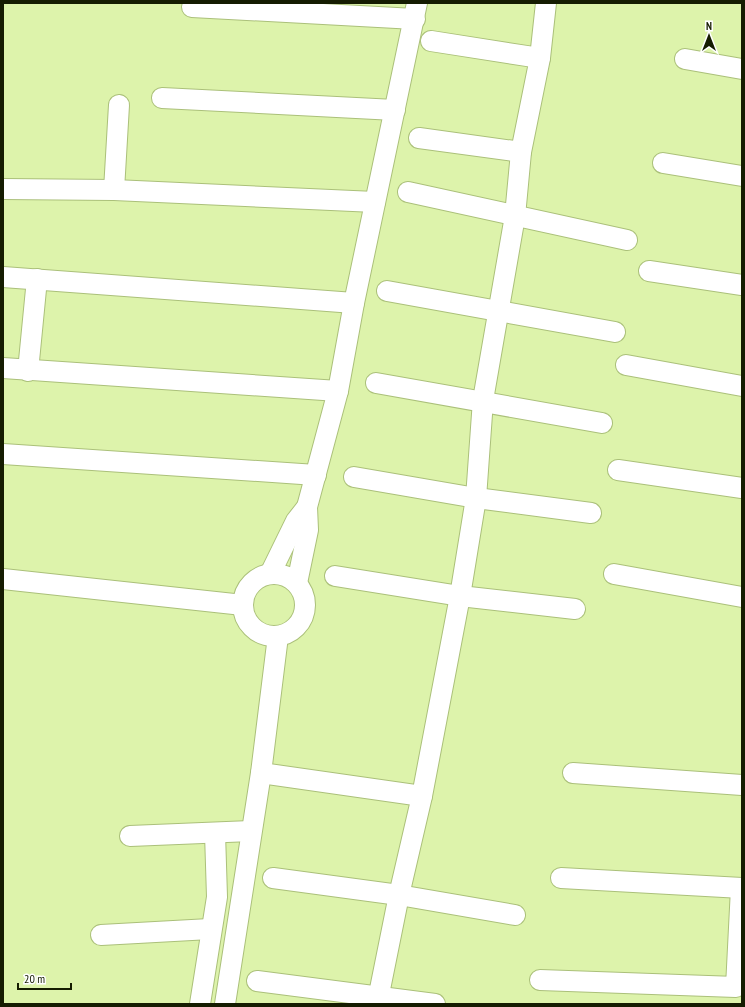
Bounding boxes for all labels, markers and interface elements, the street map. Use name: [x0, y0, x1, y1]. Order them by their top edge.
north arrow: [689, 16, 729, 56]
text: N: [706, 19, 712, 33]
scale bar: [18, 965, 71, 991]
text: 20 m: [24, 971, 45, 986]

